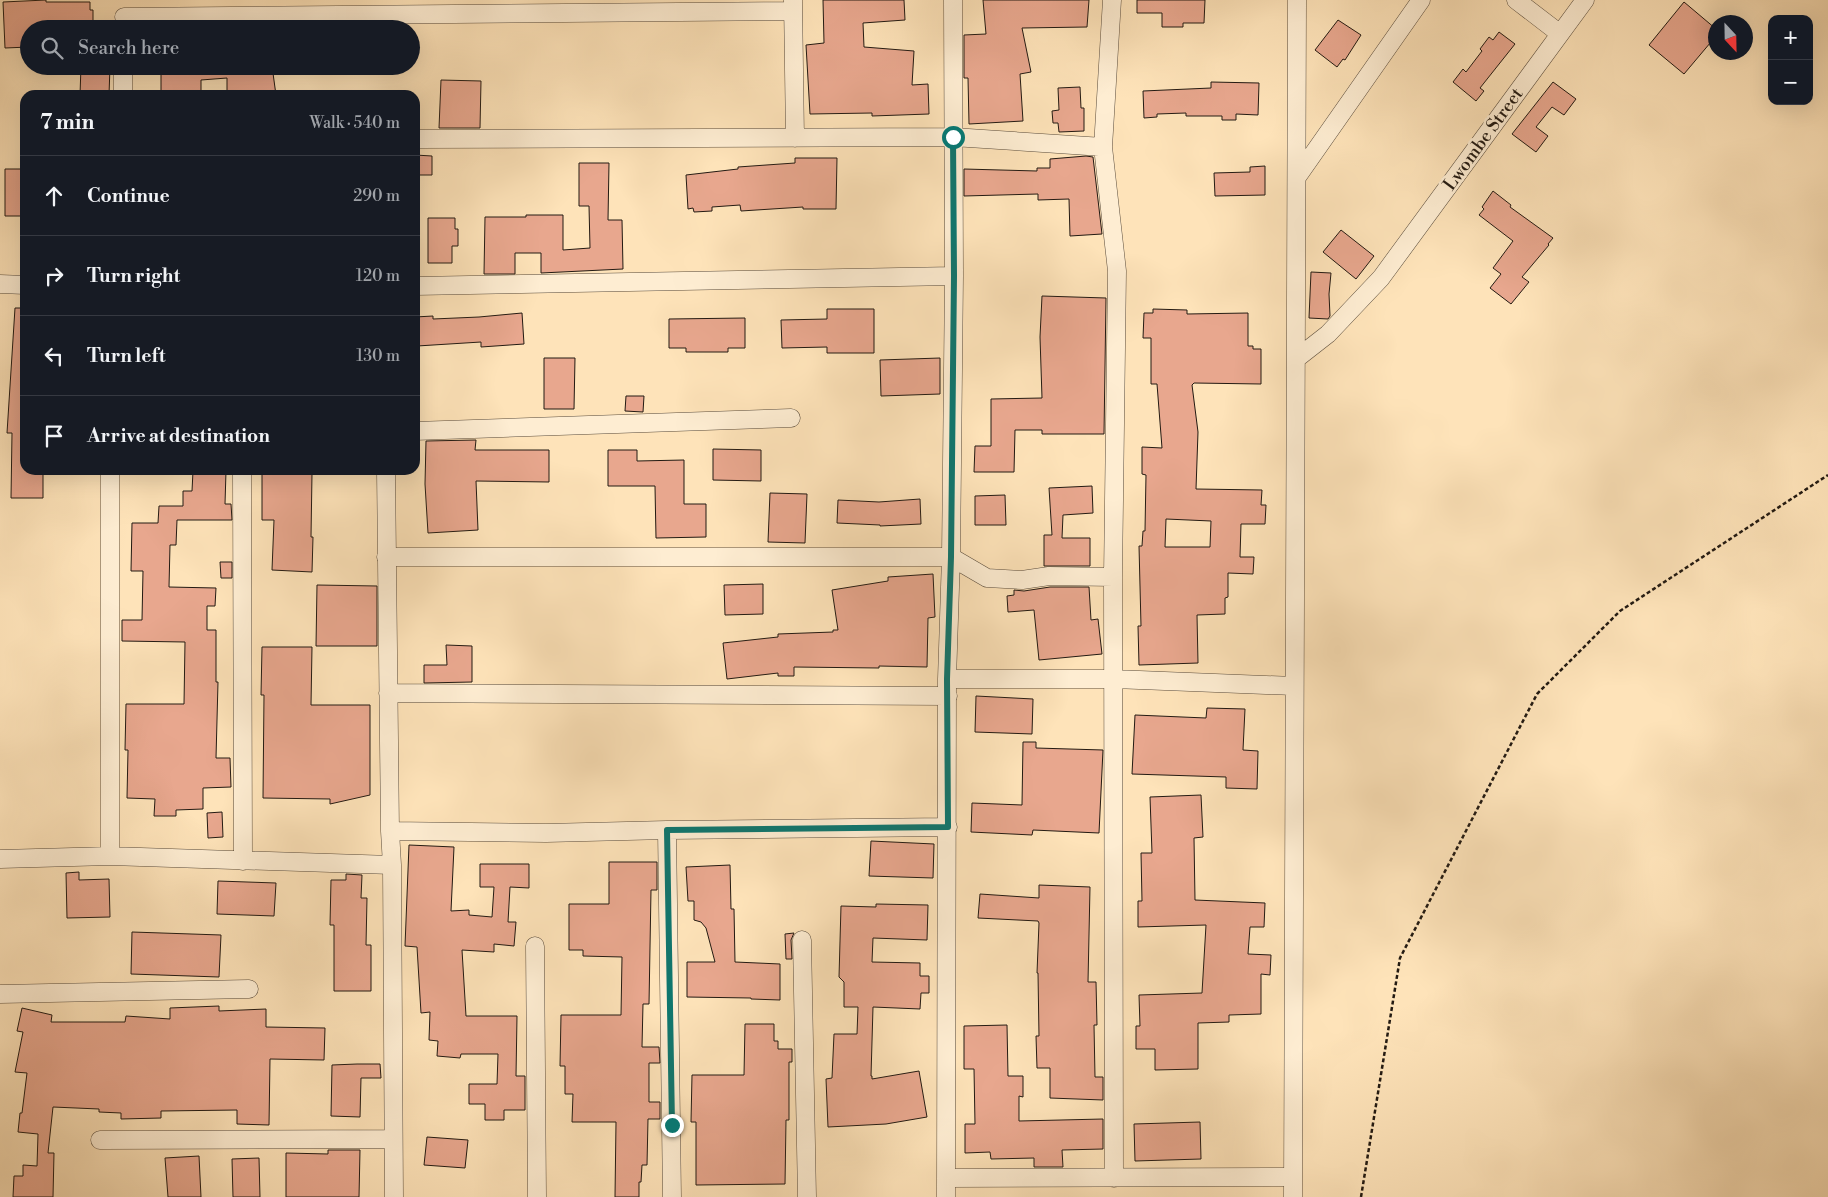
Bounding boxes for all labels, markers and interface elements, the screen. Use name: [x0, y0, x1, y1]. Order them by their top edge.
north arrow: [1708, 15, 1753, 60]
map controls: [1768, 15, 1813, 105]
button: +: [1768, 15, 1813, 60]
search box: [20, 20, 420, 75]
icon: search: [38, 34, 66, 62]
text: Search here: [78, 36, 179, 60]
button: −: [1768, 60, 1813, 105]
street label: Lwombe Street: [1438, 83, 1529, 195]
text: 7 min: [40, 110, 94, 136]
text: Walk · 540 m: [310, 113, 400, 133]
route start: [942, 126, 965, 149]
icon: ahead: [40, 182, 68, 210]
text: Continue: [87, 184, 170, 208]
text: 290 m: [353, 186, 400, 206]
icon: right: [40, 262, 68, 290]
text: Turn right: [87, 264, 180, 288]
text: 120 m: [356, 266, 400, 286]
icon: left: [40, 342, 68, 370]
text: Turn left: [87, 344, 166, 368]
text: 130 m: [356, 346, 400, 366]
icon: arrive: [40, 422, 68, 450]
text: Arrive at destination: [87, 424, 270, 448]
route end: [661, 1114, 684, 1137]

